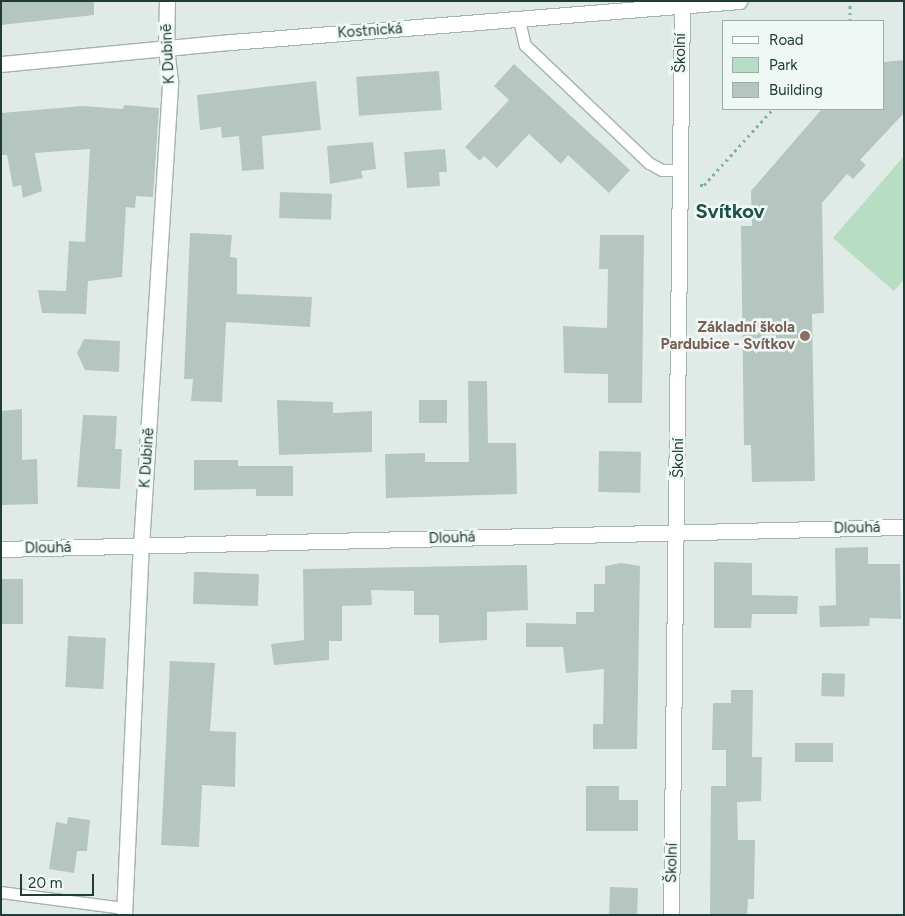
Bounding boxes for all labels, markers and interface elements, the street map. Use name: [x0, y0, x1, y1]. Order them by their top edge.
street label: Kostnická: [337, 20, 403, 42]
legend: [722, 20, 885, 110]
street label: K Dubině: [157, 23, 179, 85]
text: Road: [769, 31, 804, 49]
street label: Školní: [672, 33, 690, 73]
text: Park: [769, 56, 798, 74]
text: Building: [769, 81, 823, 99]
district label: Svítkov: [695, 199, 765, 223]
place label: Základní škola Pardubice - Svítkov: [661, 318, 795, 353]
marker: Základní škola Pardubice - Svítkov: [799, 330, 811, 342]
street label: K Dubině: [136, 427, 158, 489]
street label: Školní: [670, 438, 688, 478]
street label: Dlouhá: [833, 519, 881, 537]
street label: Dlouhá: [428, 528, 476, 548]
street label: Dlouhá: [24, 539, 72, 557]
street label: Školní: [663, 843, 681, 883]
scale bar: [22, 864, 96, 896]
text: 20 m: [28, 874, 62, 892]

